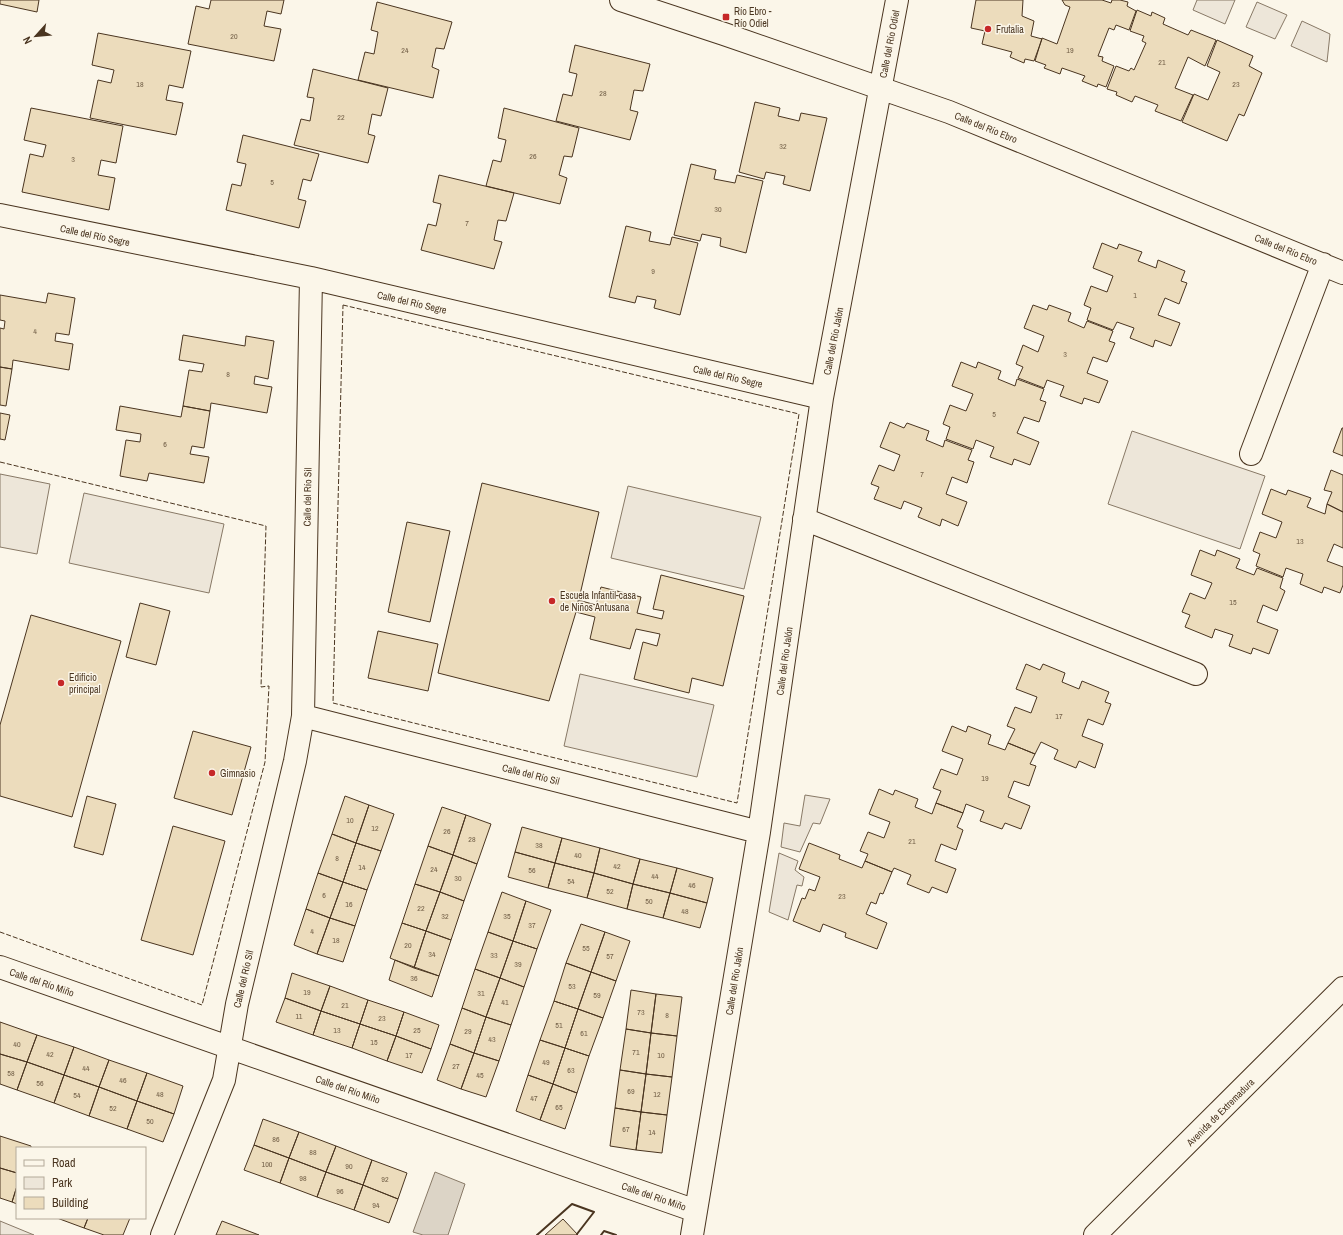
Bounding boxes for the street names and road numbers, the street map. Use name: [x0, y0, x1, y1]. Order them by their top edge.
street label: Calle del Río Odiel: [877, 9, 902, 79]
street label: Calle del Río Ebro: [953, 109, 1019, 146]
street label: Calle del Río Segre: [59, 222, 131, 249]
street label: Calle del Río Ebro: [1253, 231, 1319, 268]
street label: Calle del Río Segre: [376, 288, 448, 317]
street label: Calle del Río Jalón: [821, 306, 846, 376]
street label: Calle del Río Segre: [692, 362, 764, 391]
street label: Calle del Río Sil: [300, 467, 315, 527]
street label: Calle del Río Jalón: [773, 626, 796, 696]
street label: Calle del Río Sil: [501, 761, 561, 788]
street label: Calle del Río Jalón: [723, 946, 746, 1016]
street label: Calle del Río Sil: [231, 949, 256, 1009]
street label: Calle del Río Miño: [8, 965, 76, 1000]
street label: Calle del Río Miño: [314, 1072, 382, 1107]
street label: Avenida de Extremadura: [1183, 1075, 1257, 1150]
street label: Calle del Río Miño: [620, 1179, 688, 1214]

